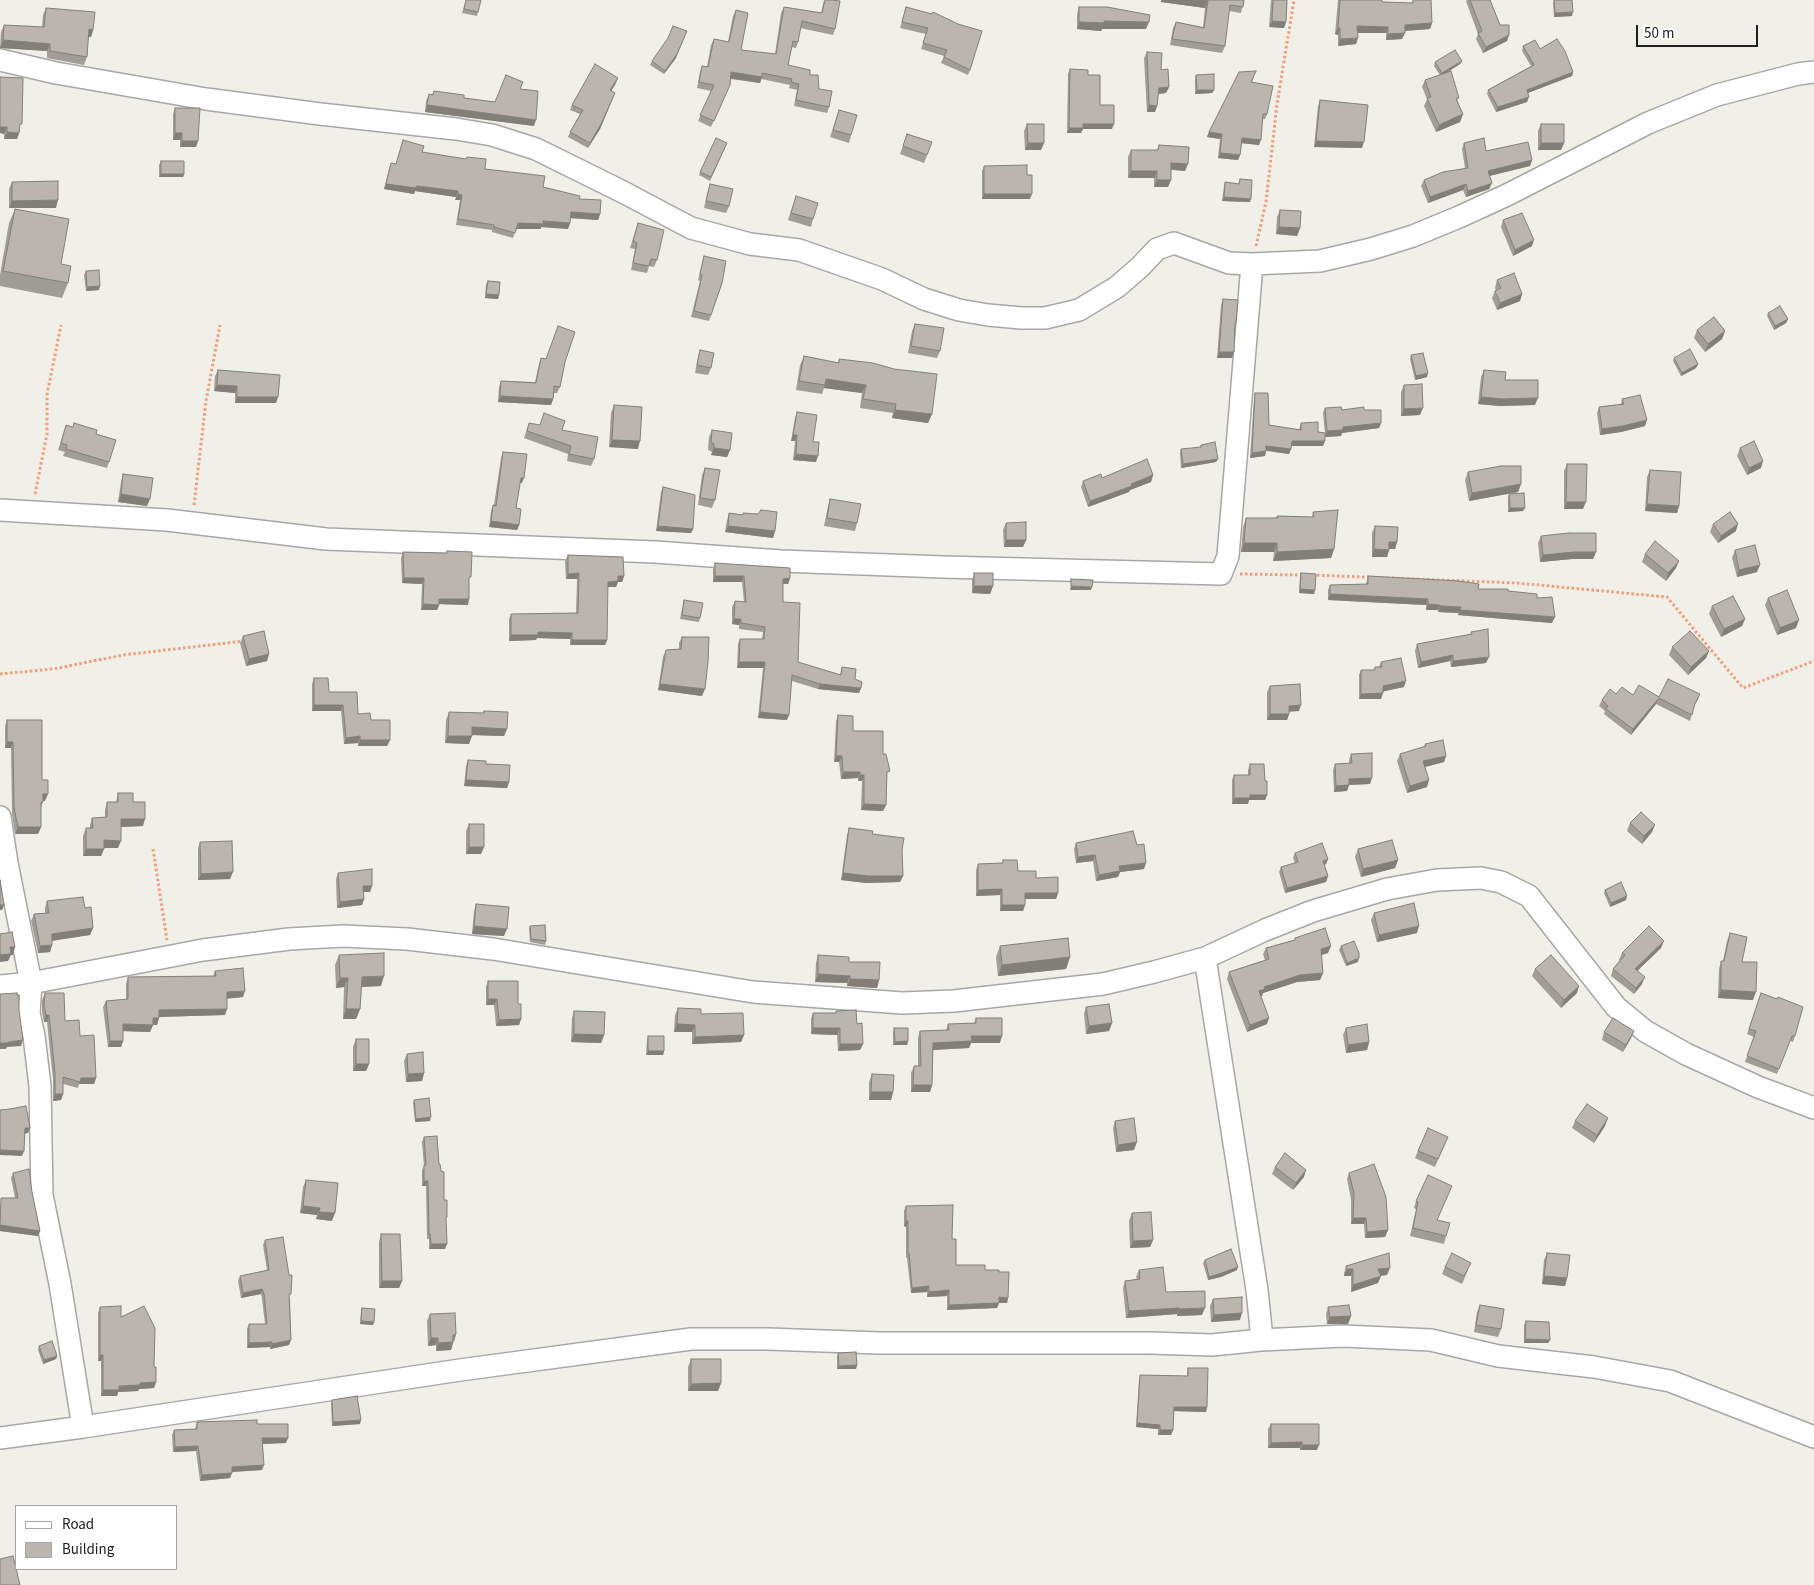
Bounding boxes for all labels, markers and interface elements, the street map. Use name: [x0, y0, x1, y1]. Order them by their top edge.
scale bar: [1639, 15, 1762, 47]
text: 50 m: [1644, 23, 1674, 44]
legend: [15, 1505, 178, 1570]
text: Road: [62, 1514, 94, 1535]
text: Building: [62, 1539, 114, 1560]

